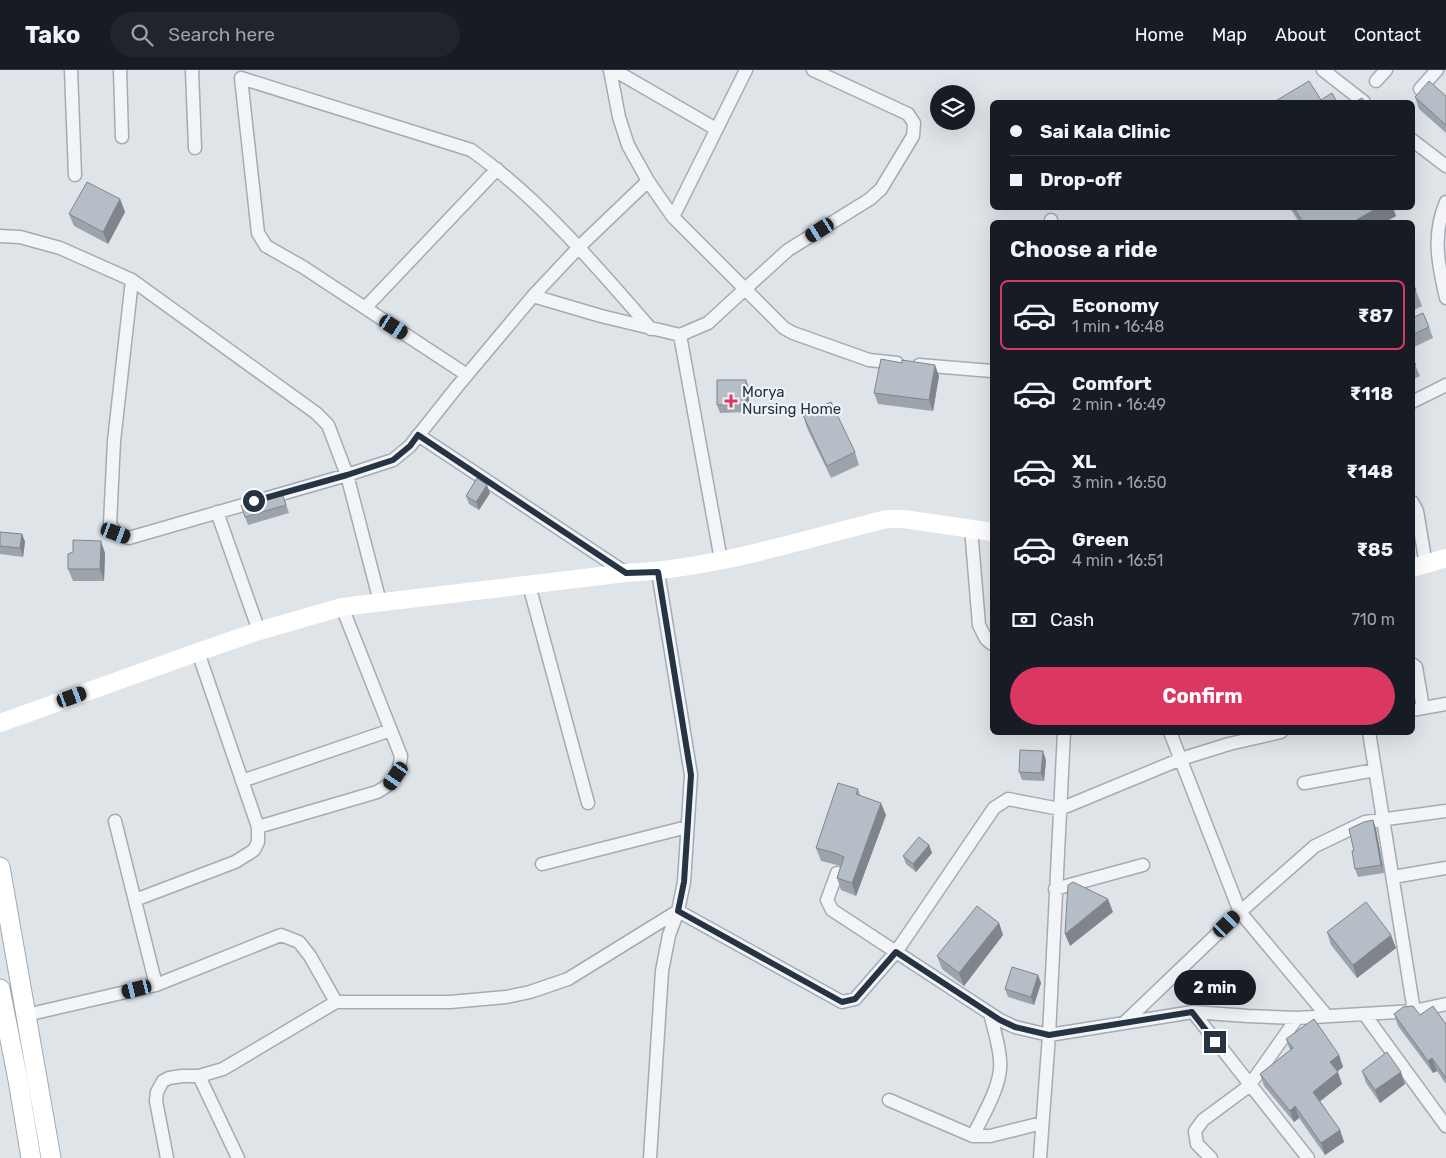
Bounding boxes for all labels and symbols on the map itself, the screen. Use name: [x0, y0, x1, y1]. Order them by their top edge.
car: [803, 216, 836, 244]
car: [377, 313, 410, 341]
place label: Morya Nursing Home: [742, 383, 841, 418]
marker: Morya Nursing Home: [724, 394, 738, 408]
route start: [243, 490, 265, 512]
car: [99, 521, 132, 545]
car: [55, 685, 88, 709]
car: [381, 759, 410, 793]
car: [1211, 908, 1243, 940]
callout: 2 min: [1174, 970, 1256, 1004]
car: [120, 978, 153, 1000]
route end: [1204, 1031, 1226, 1053]

